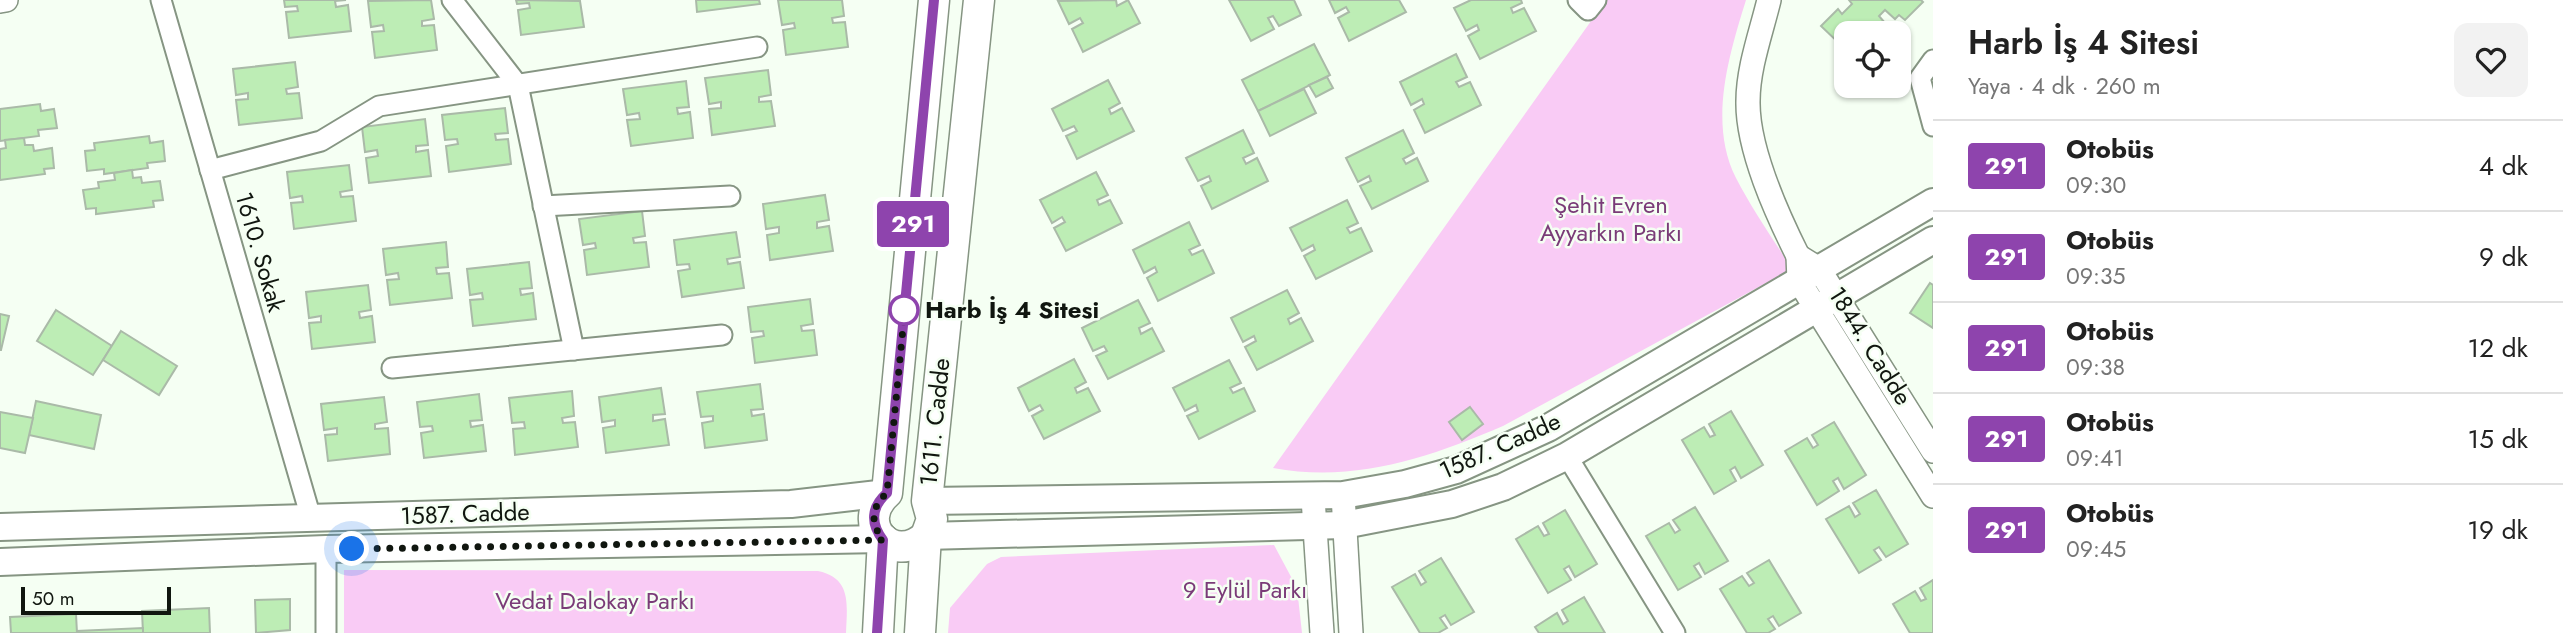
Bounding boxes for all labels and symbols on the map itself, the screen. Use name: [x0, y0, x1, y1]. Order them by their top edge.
park label: Şehit Evren Ayyarkın Parkı: [1540, 187, 1682, 250]
street label: 1610. Sokak: [227, 188, 294, 316]
line badge: 291: [873, 201, 953, 247]
street label: 1844. Cadde: [1820, 280, 1921, 412]
place label: Harb İş 4 Sitesi: [925, 292, 1099, 327]
marker: Harb İş 4 Sitesi: [889, 295, 919, 325]
street label: 1611. Cadde: [910, 356, 959, 488]
street label: 1587. Cadde: [1434, 403, 1566, 488]
street label: 1587. Cadde: [400, 494, 530, 533]
your location: [334, 531, 369, 566]
park label: 9 Eylül Parkı: [1183, 572, 1307, 607]
park label: Vedat Dalokay Parkı: [495, 583, 695, 618]
scale bar: [21, 584, 172, 616]

